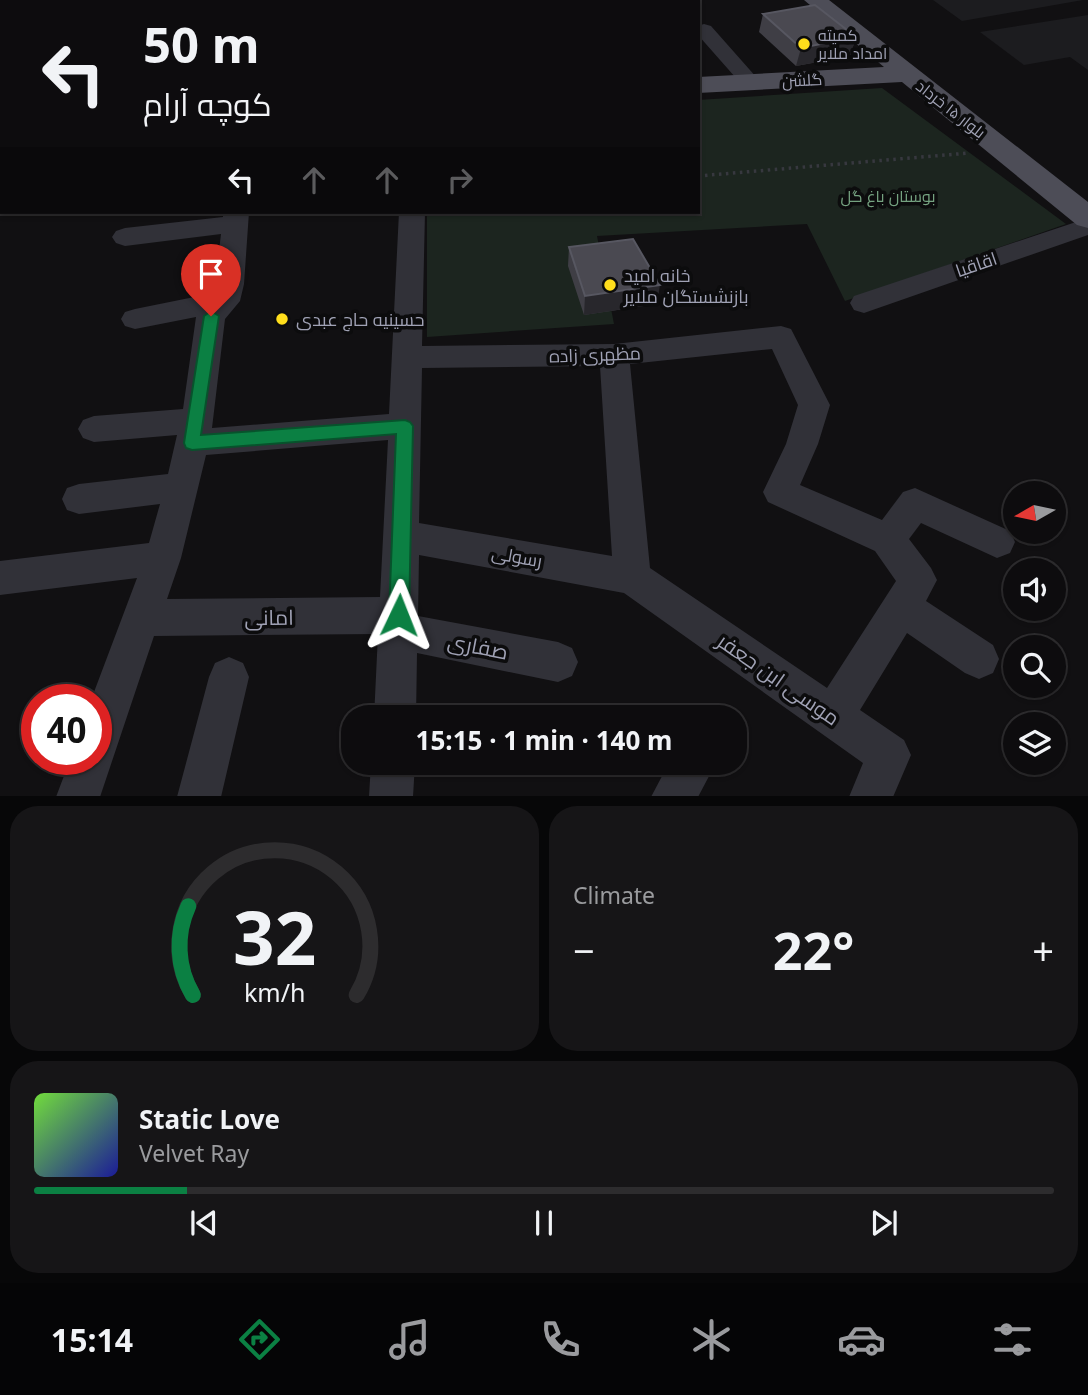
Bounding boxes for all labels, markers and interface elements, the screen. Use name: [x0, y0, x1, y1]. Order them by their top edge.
text: 50 m: [143, 11, 260, 77]
place label: کمیته امداد ملایر: [817, 24, 887, 64]
icon: left: [28, 28, 119, 119]
marker: کمیته امداد ملایر: [796, 36, 812, 52]
street label: گلشن: [781, 68, 823, 92]
street label: بلوار ۱۵ خرداد: [912, 75, 990, 143]
text: کوچه آرام: [143, 82, 272, 125]
icon: left: [222, 161, 260, 199]
icon: ahead: [295, 161, 333, 199]
icon: ahead: [368, 161, 406, 199]
icon: right: [441, 161, 479, 199]
park label: بوستان باغ گل: [841, 185, 935, 208]
pin: [181, 244, 241, 316]
street label: اقاقیا: [952, 246, 1000, 282]
icon: arrive: [192, 255, 230, 293]
place label: خانه امید بازنشستگان ملایر: [623, 263, 748, 308]
marker: خانه امید بازنشستگان ملایر: [602, 277, 618, 293]
place label: حسینیه حاج عبدی: [296, 307, 425, 332]
marker: حسینیه حاج عبدی: [274, 311, 290, 327]
street label: مظهری زاده: [549, 340, 641, 368]
north arrow: [1003, 481, 1066, 544]
map controls: [1003, 481, 1066, 775]
street label: رسولی: [490, 540, 544, 572]
button: sound: [1003, 558, 1066, 621]
position arrow: [362, 578, 436, 652]
street label: امانی: [244, 603, 294, 631]
street label: صفاری: [445, 626, 511, 666]
street label: موسی ابن جعفر: [712, 626, 846, 732]
button: search: [1003, 635, 1066, 698]
speed limit sign: 40: [21, 684, 112, 775]
button: layers: [1003, 712, 1066, 775]
text: 15:15 · 1 min · 140 m: [416, 722, 672, 758]
text: Climate: [573, 879, 655, 911]
text: 32: [233, 887, 316, 986]
text: 22°: [773, 914, 854, 985]
text: −: [573, 924, 595, 976]
text: +: [1032, 924, 1054, 976]
text: km/h: [244, 974, 305, 1008]
text: Static Love: [139, 1101, 280, 1137]
text: Velvet Ray: [139, 1137, 249, 1169]
icon: previous: [185, 1204, 223, 1242]
icon: pause: [525, 1204, 563, 1242]
icon: next: [865, 1204, 903, 1242]
icon: directions: [235, 1315, 284, 1364]
icon: music: [385, 1315, 434, 1364]
icon: phone: [536, 1315, 585, 1364]
icon: climate: [687, 1315, 736, 1364]
icon: car: [837, 1315, 886, 1364]
icon: filters: [988, 1315, 1037, 1364]
text: 15:14: [51, 1318, 133, 1361]

